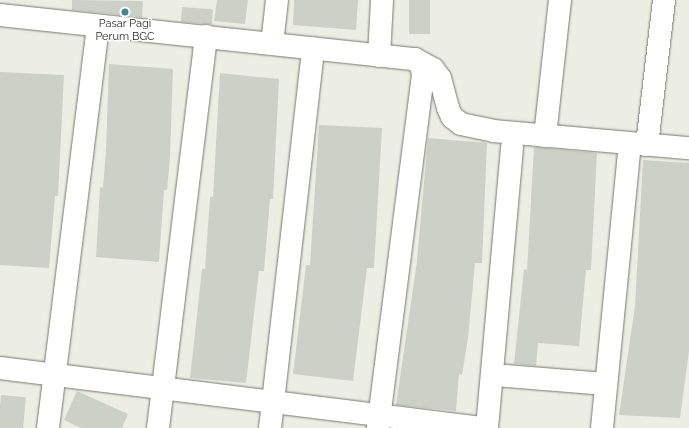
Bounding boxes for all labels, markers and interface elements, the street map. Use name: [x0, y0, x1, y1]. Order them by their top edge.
marker: Pasar Pagi Perum BGC: [120, 7, 130, 17]
place label: Pasar Pagi Perum BGC: [95, 18, 155, 44]

